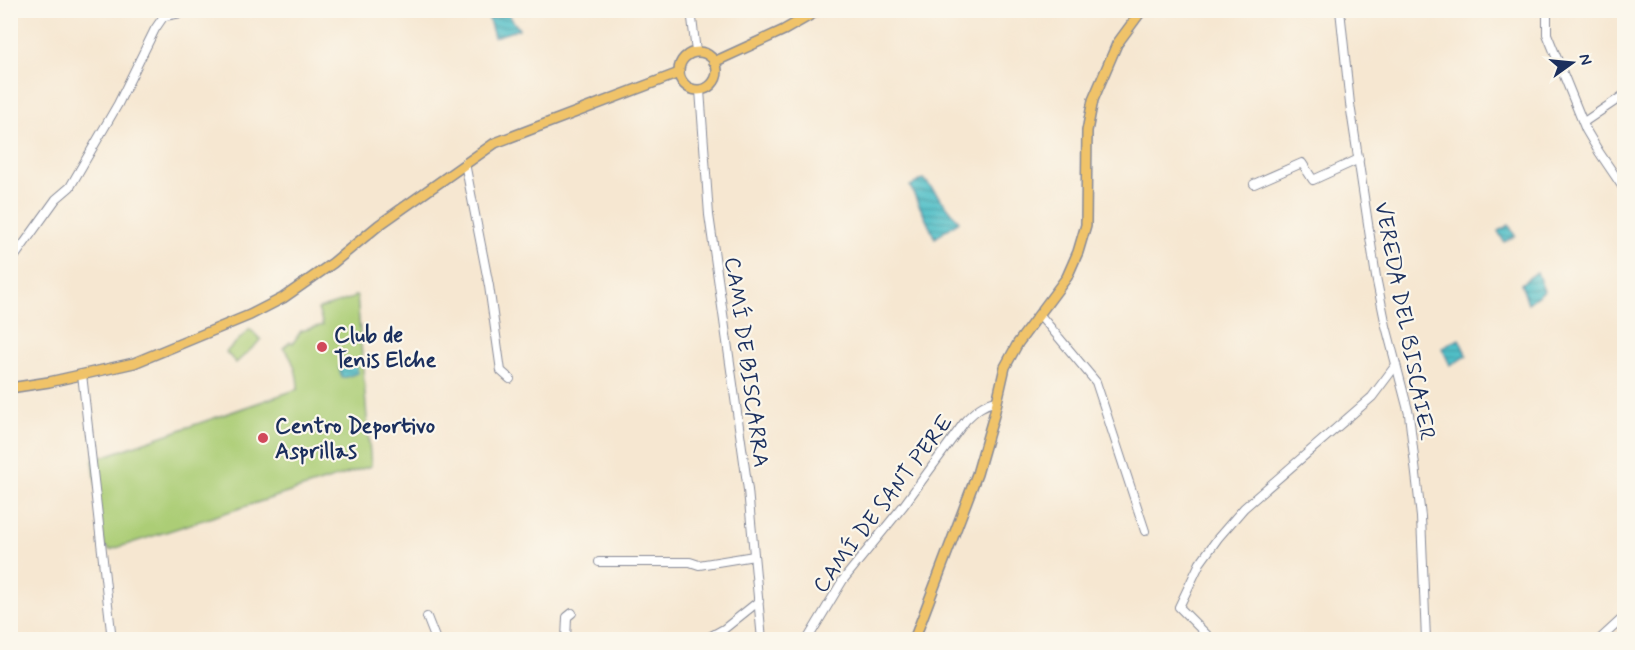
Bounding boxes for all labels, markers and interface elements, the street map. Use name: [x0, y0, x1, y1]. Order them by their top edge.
north arrow: [1542, 33, 1602, 93]
text: N: [1574, 52, 1597, 67]
street label: VEREDA DEL BISCAIER: [1367, 200, 1441, 443]
street label: CAMÍ DE BISCARRA: [717, 255, 776, 469]
place label: Club de Tenis Elche: [334, 322, 436, 375]
marker: Club de Tenis Elche: [315, 340, 329, 354]
street label: CAMÍ DE SANT PERE: [807, 409, 960, 599]
place label: Centro Deportivo Asprillas: [275, 413, 435, 466]
marker: Centro Deportivo Asprillas: [256, 431, 270, 445]

